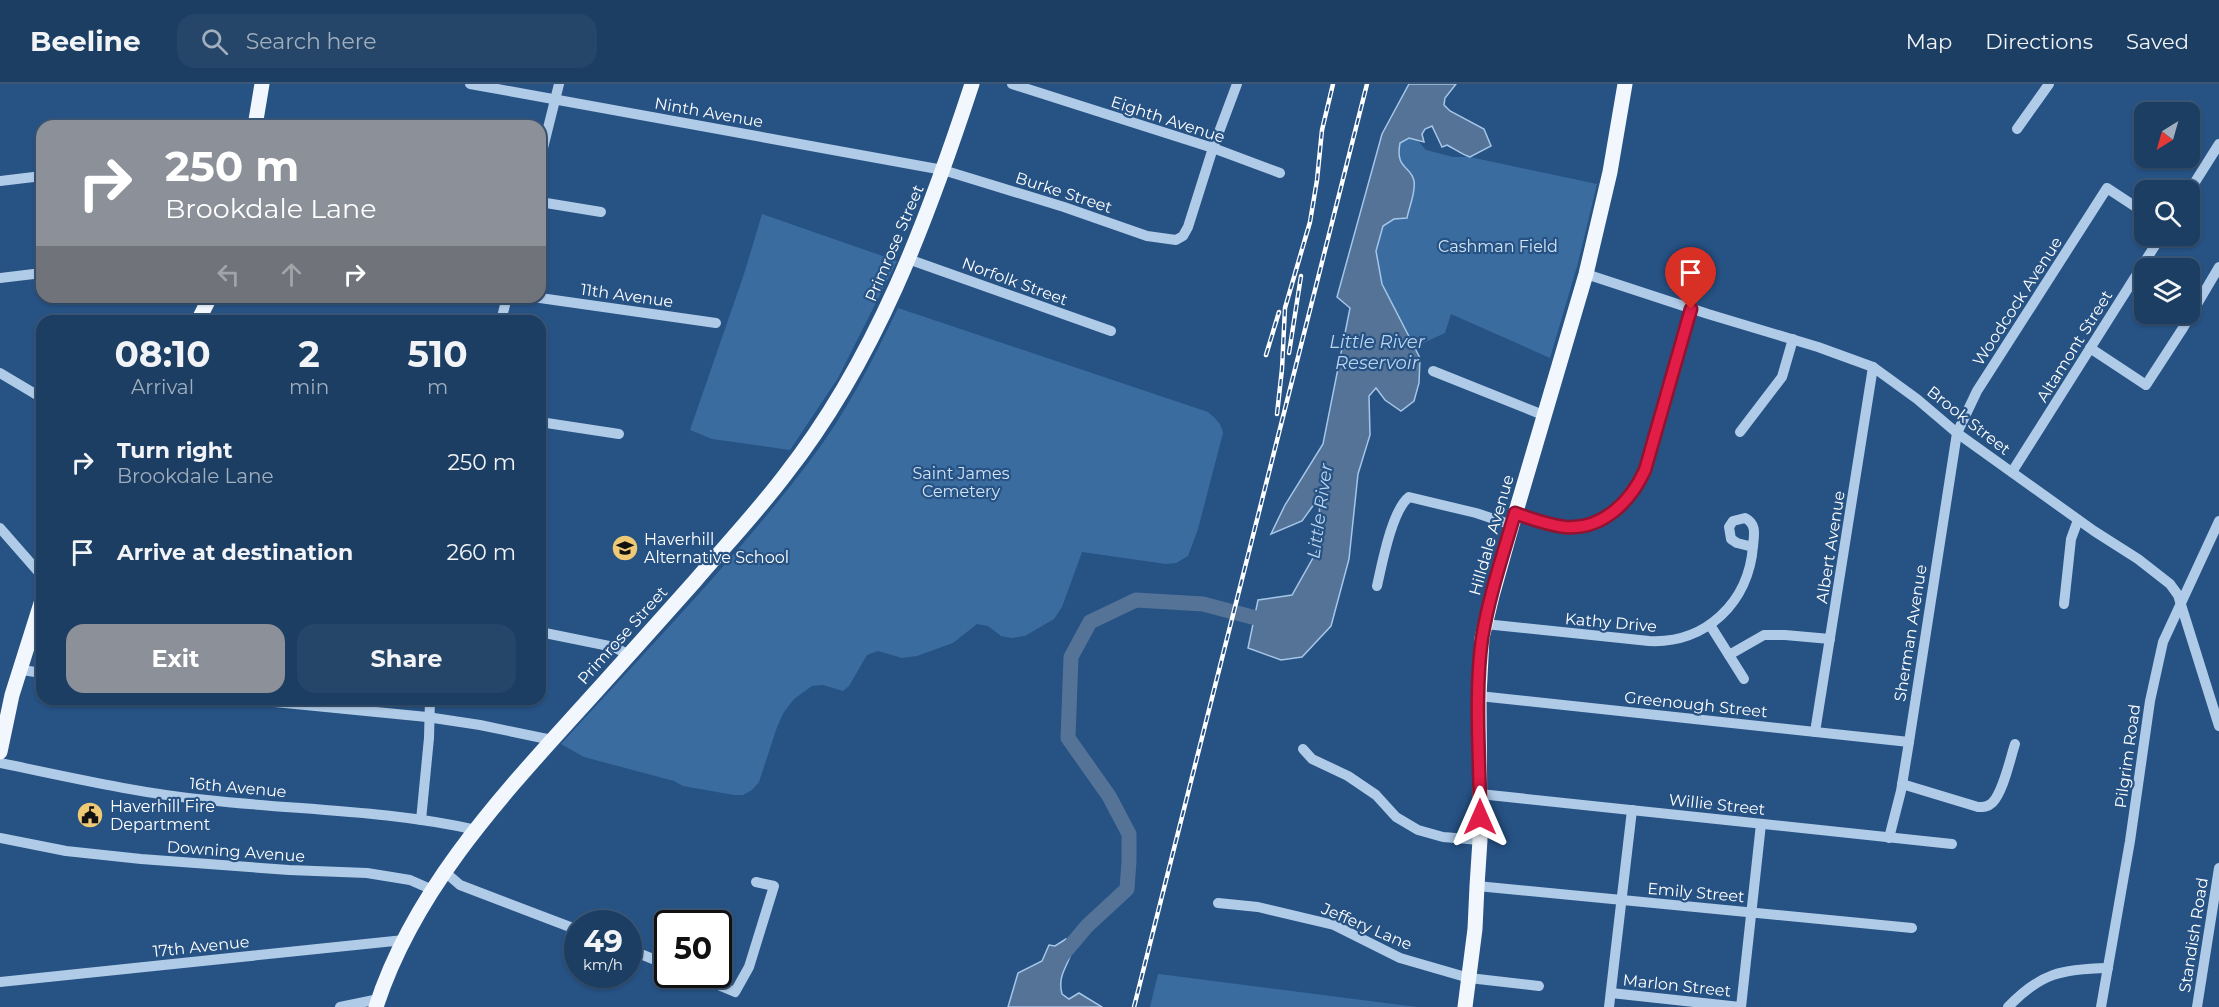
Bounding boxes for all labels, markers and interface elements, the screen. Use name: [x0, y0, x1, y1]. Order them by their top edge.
search box: [177, 14, 597, 68]
text: Beeline: [30, 24, 141, 58]
icon: search: [198, 25, 231, 58]
text: Search here: [246, 28, 377, 55]
text: Map: [1906, 29, 1952, 54]
text: Directions: [1985, 29, 2093, 54]
text: Saved: [2126, 29, 2189, 54]
street label: Eighth Avenue: [1108, 92, 1227, 147]
street label: Ninth Avenue: [653, 94, 765, 131]
north arrow: [2134, 102, 2200, 168]
map controls: [2134, 102, 2200, 324]
text: 250 m: [165, 140, 299, 192]
icon: right: [66, 144, 144, 222]
street label: Burke Street: [1013, 168, 1115, 217]
button: search: [2134, 180, 2200, 246]
street label: Primrose Street: [861, 181, 928, 304]
text: Brookdale Lane: [165, 192, 377, 225]
street label: Woodcock Avenue: [1969, 233, 2066, 369]
park label: Cashman Field: [1438, 237, 1558, 256]
pin: [1665, 247, 1716, 309]
street label: Norfolk Street: [959, 254, 1071, 310]
icon: arrive: [1674, 256, 1707, 289]
icon: left: [212, 258, 245, 291]
icon: ahead: [275, 258, 308, 291]
icon: right: [338, 258, 371, 291]
button: layers: [2134, 258, 2200, 324]
street label: 11th Avenue: [579, 280, 675, 311]
street label: Altamont Street: [2032, 286, 2117, 406]
water label: Little River Reservoir: [1329, 331, 1426, 374]
text: 08:10: [114, 332, 211, 376]
text: 2: [298, 332, 320, 376]
text: 510: [408, 332, 468, 376]
text: Arrival: [131, 375, 194, 399]
text: min: [289, 375, 329, 399]
text: m: [427, 375, 448, 399]
street label: Brook Street: [1923, 382, 2015, 459]
text: Turn right: [117, 437, 232, 464]
icon: right: [66, 446, 99, 479]
text: 250 m: [447, 449, 516, 476]
water label: Little River: [1302, 461, 1338, 560]
text: Brookdale Lane: [117, 464, 274, 488]
park label: Saint James Cemetery: [913, 464, 1010, 501]
street label: Hilldale Avenue: [1465, 473, 1518, 598]
street label: Albert Avenue: [1812, 489, 1849, 605]
place label: Haverhill Alternative School: [644, 530, 789, 567]
school or university icon: Haverhill Alternative School: [610, 533, 640, 563]
icon: arrive: [66, 536, 99, 569]
text: Arrive at destination: [117, 539, 353, 566]
text: 260 m: [446, 539, 516, 566]
street label: Sherman Avenue: [1890, 563, 1931, 703]
street label: Primrose Street: [573, 582, 672, 688]
street label: Kathy Drive: [1564, 609, 1658, 636]
button: Exit: [66, 624, 285, 693]
button: Share: [297, 624, 516, 693]
street label: Greenough Street: [1623, 688, 1769, 722]
street label: Pilgrim Road: [2111, 703, 2144, 809]
street label: 16th Avenue: [189, 774, 287, 801]
position arrow: [1448, 785, 1512, 849]
street label: Willie Street: [1668, 790, 1767, 819]
place label: Haverhill Fire Department: [110, 797, 215, 834]
public building icon: Haverhill Fire Department: [75, 800, 105, 830]
street label: Downing Avenue: [166, 837, 306, 866]
street label: Standish Road: [2175, 876, 2212, 994]
street label: Emily Street: [1647, 879, 1746, 906]
street label: Jeffery Lane: [1318, 898, 1415, 954]
speed limit sign: 50: [654, 910, 732, 988]
text: 49: [583, 923, 623, 960]
street label: 17th Avenue: [152, 932, 250, 961]
text: km/h: [583, 955, 623, 974]
street label: Marlon Street: [1622, 970, 1733, 1001]

